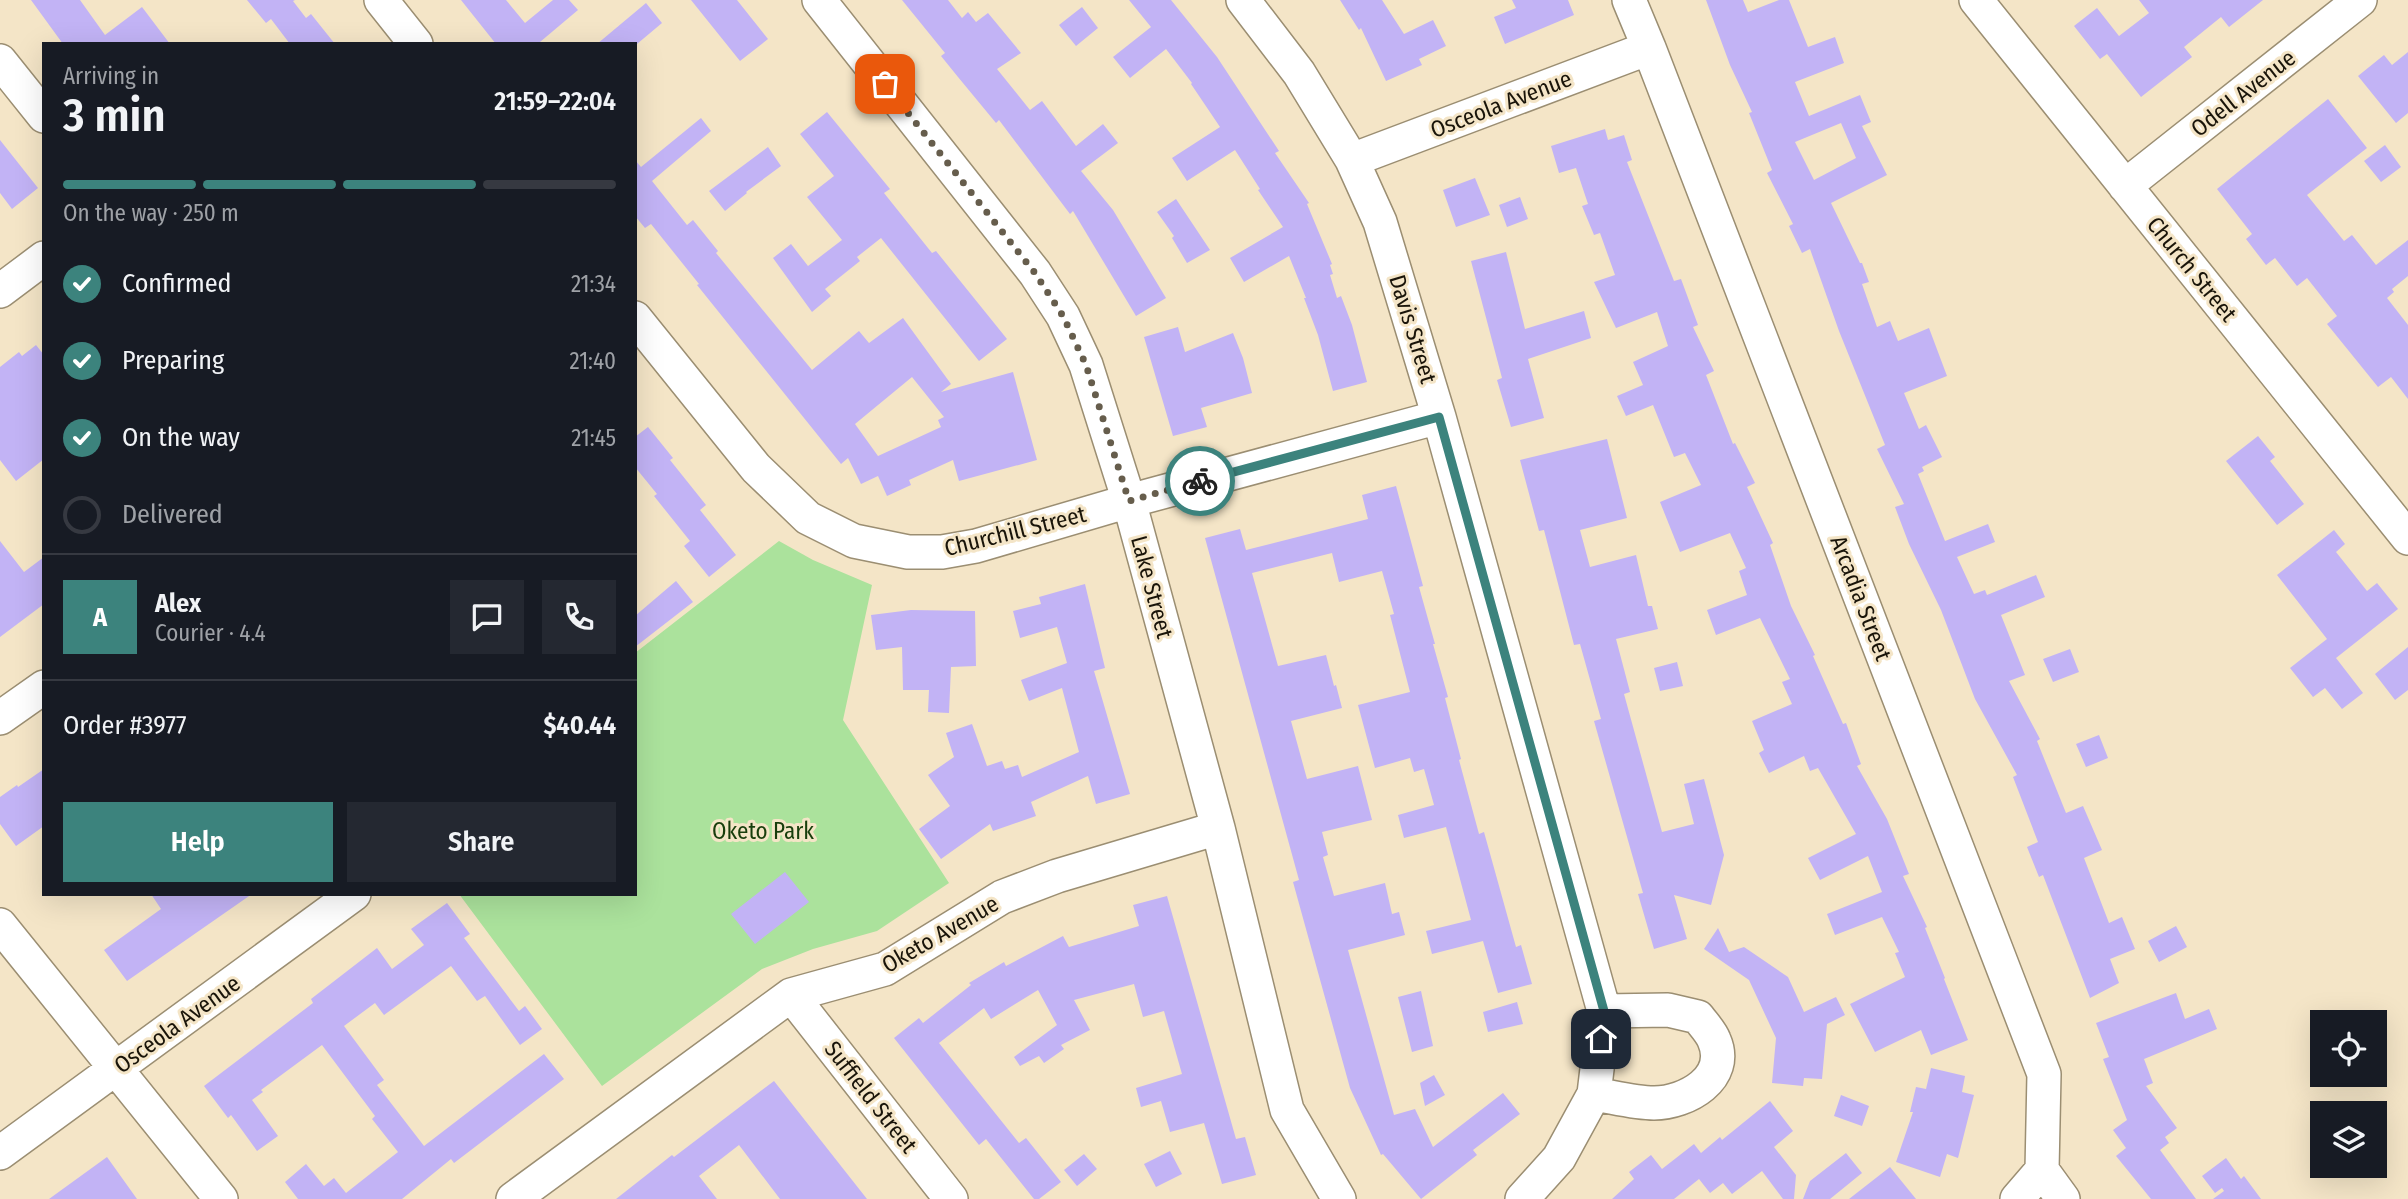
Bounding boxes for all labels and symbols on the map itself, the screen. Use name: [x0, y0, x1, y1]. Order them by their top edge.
street label: Odell Avenue: [2185, 44, 2301, 142]
pin: [855, 54, 915, 114]
street label: Osceola Avenue: [1426, 64, 1576, 144]
street label: Church Street: [2141, 211, 2243, 327]
street label: Davis Street: [1383, 271, 1443, 387]
courier: [1165, 446, 1235, 516]
street label: Churchill Street: [941, 500, 1089, 562]
street label: Arcadia Street: [1824, 531, 1898, 665]
street label: Lake Street: [1125, 533, 1179, 642]
park label: Oketo Park: [712, 817, 814, 845]
street label: Oketo Avenue: [877, 889, 1003, 979]
street label: Osceola Avenue: [109, 969, 245, 1079]
pin: [1571, 1009, 1631, 1069]
street label: Suffield Street: [819, 1036, 924, 1159]

